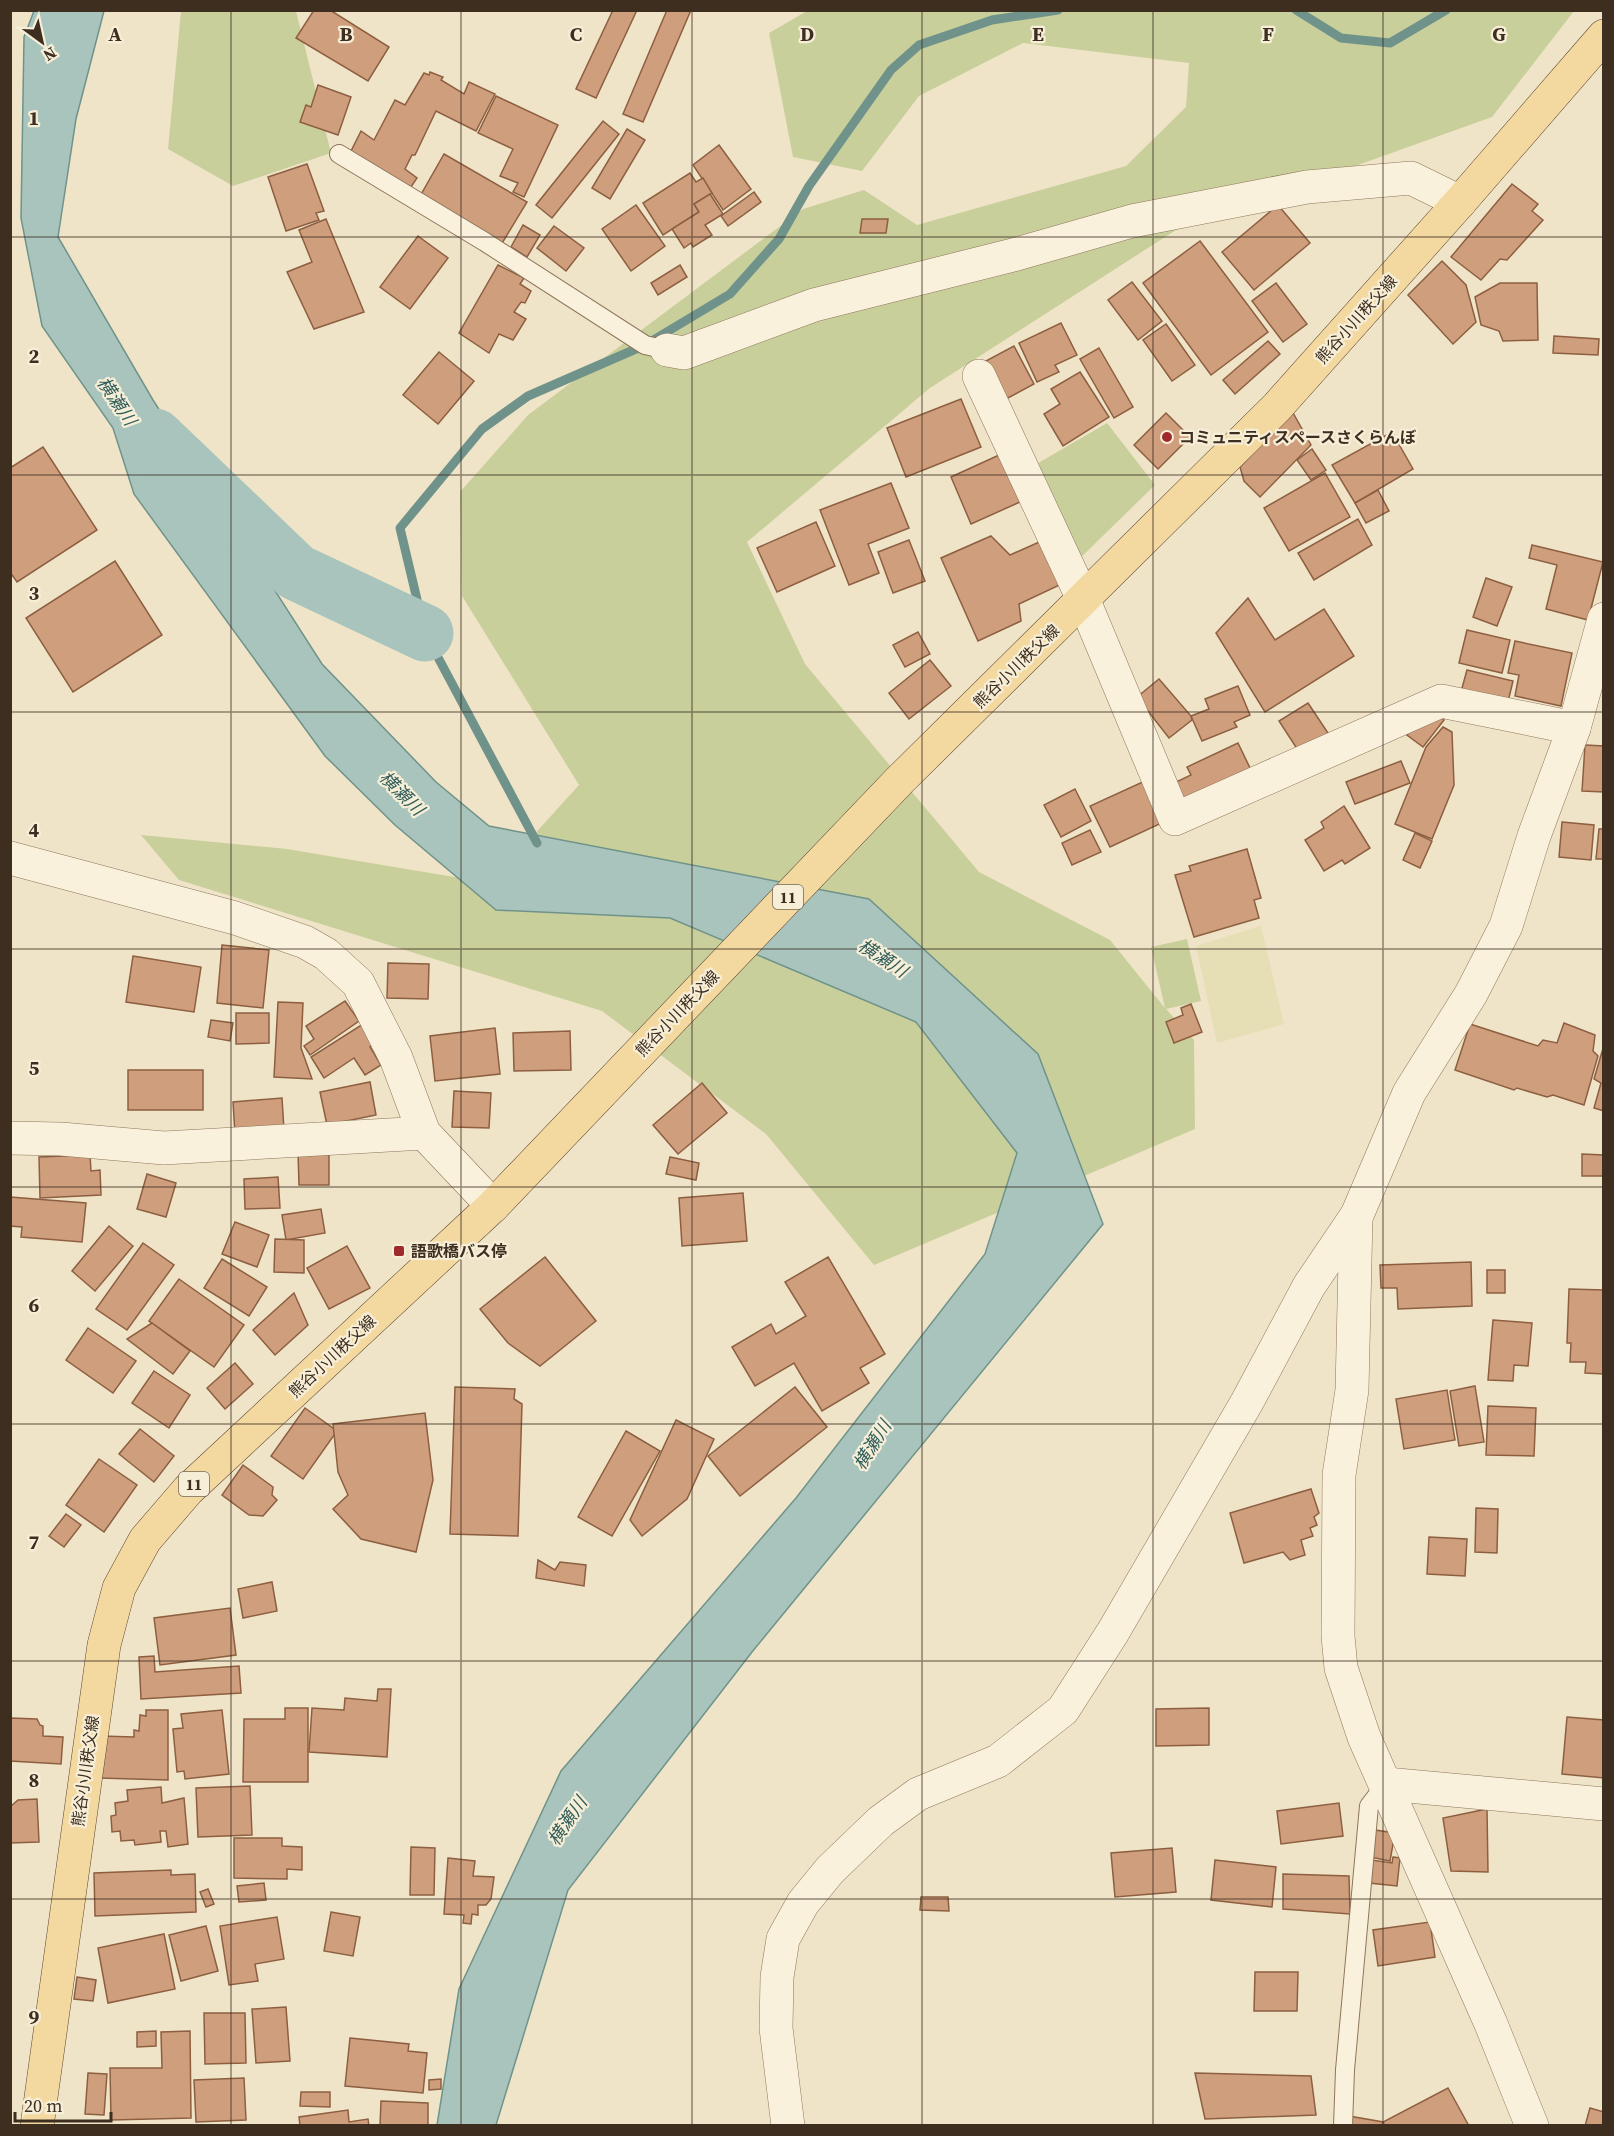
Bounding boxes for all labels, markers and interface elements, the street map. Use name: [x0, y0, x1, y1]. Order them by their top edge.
north arrow: [12, 12, 72, 72]
text: A: [108, 20, 122, 48]
text: B: [339, 20, 353, 48]
text: C: [570, 20, 582, 48]
text: D: [800, 20, 814, 48]
text: E: [1032, 20, 1044, 48]
text: F: [1262, 20, 1274, 48]
text: G: [1492, 20, 1506, 48]
text: N: [39, 42, 61, 67]
text: 1: [29, 104, 39, 132]
street label: 熊谷小川秩父線: [1310, 270, 1402, 368]
text: 2: [29, 342, 40, 370]
water label: 横瀬川: [92, 372, 144, 432]
place label: コミュニティスペースさくらんぼ: [1179, 426, 1416, 448]
marker: コミュニティスペースさくらんぼ: [1160, 430, 1174, 444]
text: 3: [29, 579, 40, 607]
street label: 熊谷小川秩父線: [968, 619, 1064, 713]
water label: 横瀬川: [374, 765, 431, 822]
text: 4: [29, 816, 40, 844]
road number: 11: [773, 885, 803, 909]
water label: 横瀬川: [854, 933, 914, 984]
street label: 熊谷小川秩父線: [630, 965, 724, 1061]
text: 5: [29, 1054, 40, 1082]
place label: 語歌橋バス停: [411, 1240, 507, 1262]
marker: 語歌橋バス停: [392, 1244, 406, 1258]
text: 6: [29, 1291, 40, 1319]
street label: 熊谷小川秩父線: [284, 1310, 380, 1402]
water label: 横瀬川: [847, 1414, 898, 1475]
road number: 11: [179, 1472, 209, 1496]
text: 7: [29, 1528, 40, 1556]
street label: 熊谷小川秩父線: [66, 1714, 104, 1828]
text: 8: [29, 1766, 39, 1794]
water label: 横瀬川: [542, 1790, 594, 1850]
text: 9: [29, 2003, 40, 2031]
scale bar: [15, 2085, 111, 2123]
text: 20 m: [24, 2093, 62, 2118]

